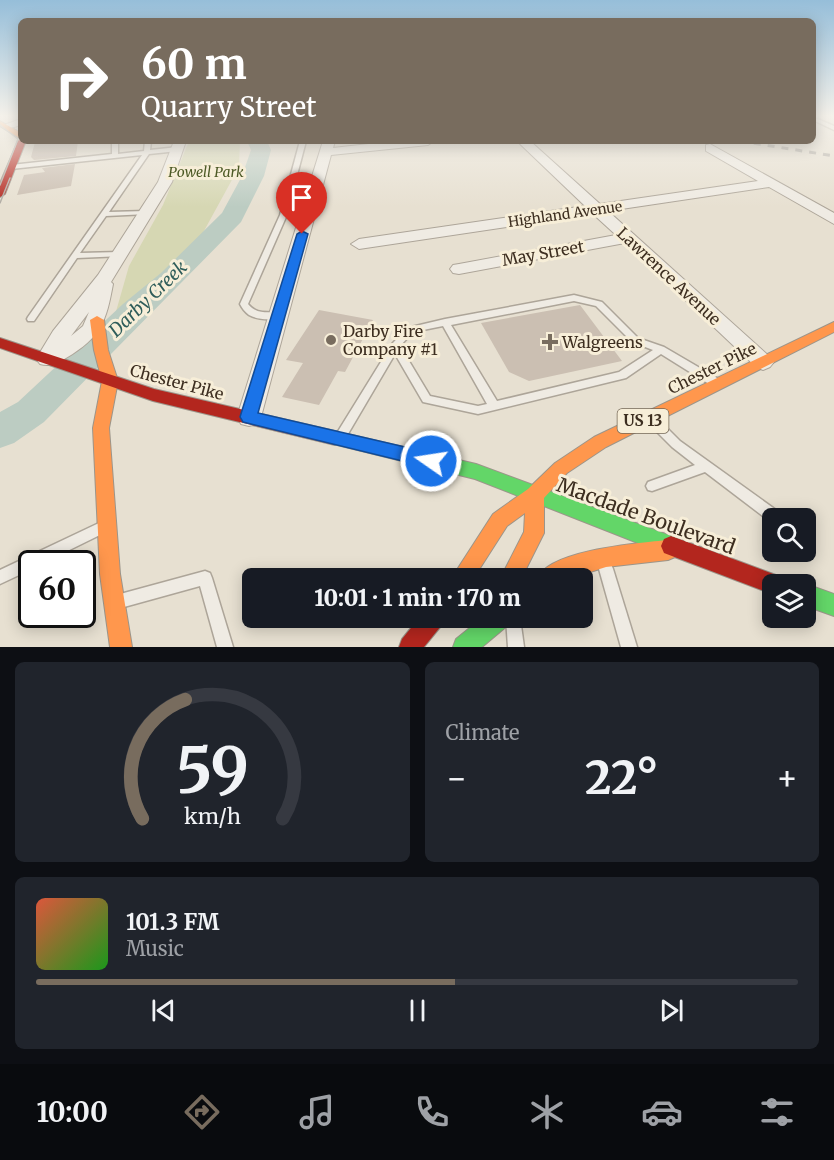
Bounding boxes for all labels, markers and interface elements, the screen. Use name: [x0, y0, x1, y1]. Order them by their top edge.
text: 60 m: [141, 38, 247, 90]
icon: right: [42, 42, 120, 120]
text: Quarry Street: [141, 90, 317, 124]
park label: Powell Park: [168, 163, 244, 181]
pin: [276, 172, 327, 234]
icon: arrive: [285, 181, 318, 214]
street label: Highland Avenue: [507, 197, 623, 231]
street label: Lawrence Avenue: [613, 223, 725, 329]
street label: May Street: [500, 236, 586, 270]
water label: Darby Creek: [103, 256, 192, 342]
place label: Darby Fire Company #1: [343, 321, 438, 359]
place label: Walgreens: [561, 332, 643, 352]
marker: Darby Fire Company #1: [324, 333, 338, 347]
marker: Walgreens: [543, 335, 557, 349]
street label: Chester Pike: [664, 338, 760, 398]
street label: Chester Pike: [128, 360, 226, 404]
road number: US 13: [618, 409, 668, 433]
position arrow: [399, 429, 463, 493]
street label: Macdade Boulevard: [554, 472, 739, 559]
map controls: [762, 508, 816, 628]
button: search: [762, 508, 816, 562]
speed limit sign: 60: [18, 550, 96, 628]
button: layers: [762, 574, 816, 628]
text: 10:01 · 1 min · 170 m: [314, 584, 521, 612]
text: Climate: [446, 720, 520, 745]
text: 59: [176, 732, 249, 810]
text: 22°: [585, 750, 658, 806]
text: −: [446, 758, 468, 799]
text: +: [776, 758, 798, 799]
text: km/h: [184, 803, 241, 830]
text: 101.3 FM: [126, 908, 219, 936]
text: Music: [126, 936, 184, 961]
icon: previous: [147, 994, 180, 1027]
icon: pause: [401, 994, 434, 1027]
icon: next: [655, 994, 688, 1027]
icon: directions: [181, 1091, 223, 1133]
icon: music: [296, 1091, 338, 1133]
icon: phone: [411, 1091, 453, 1133]
icon: climate: [526, 1091, 568, 1133]
icon: car: [641, 1091, 683, 1133]
icon: filters: [756, 1091, 798, 1133]
text: 10:00: [36, 1095, 108, 1129]

